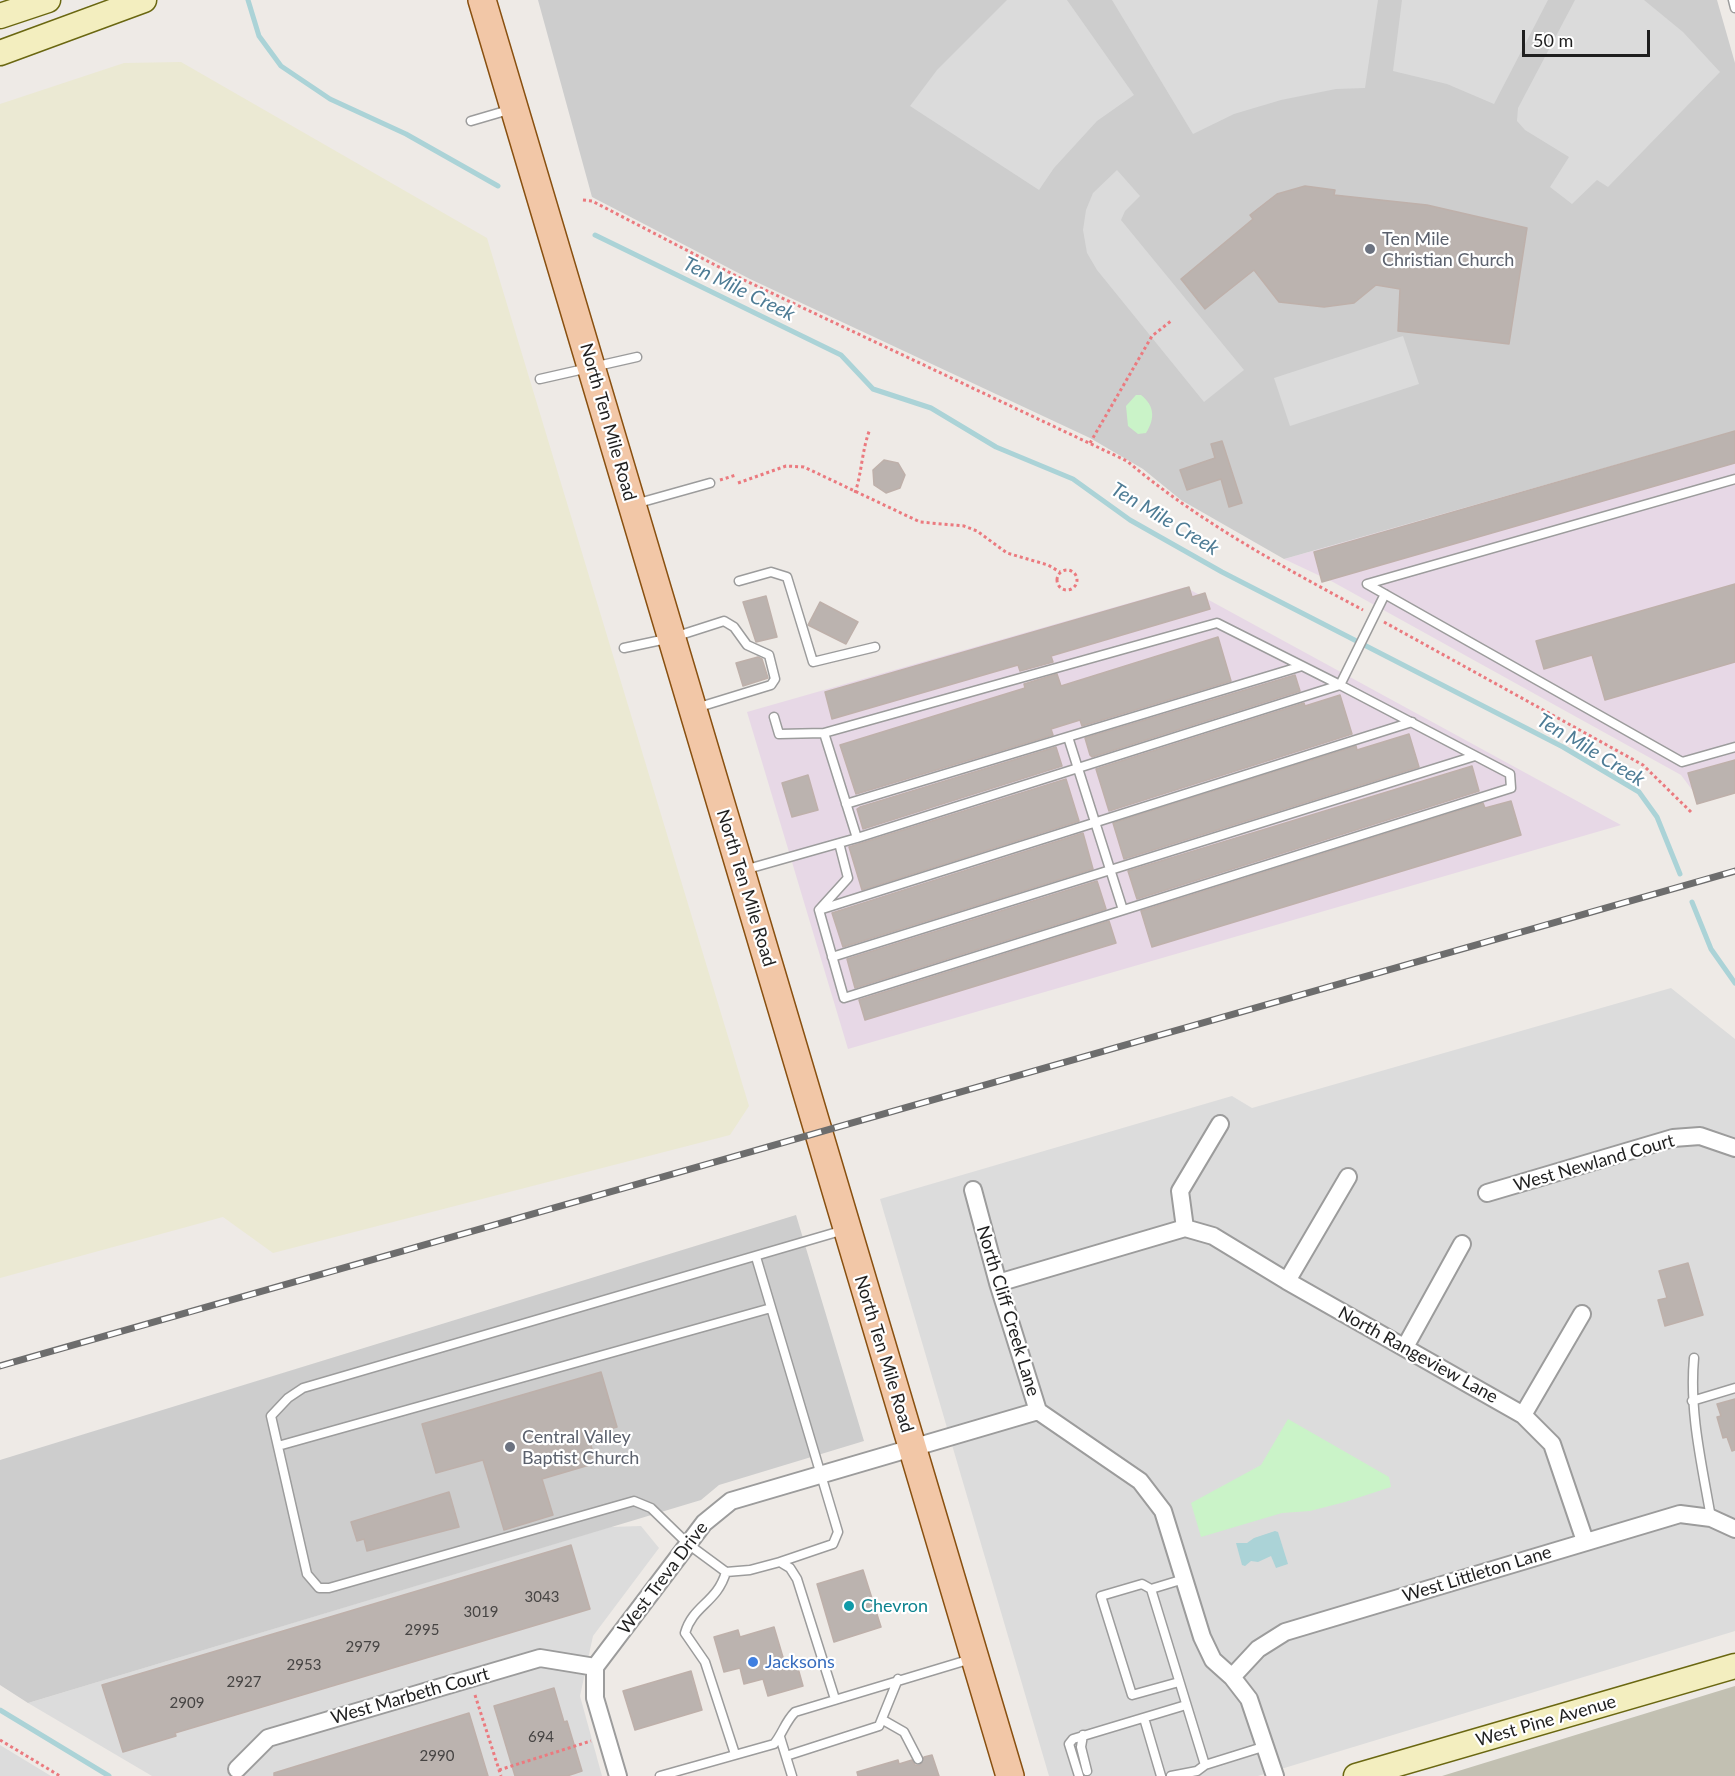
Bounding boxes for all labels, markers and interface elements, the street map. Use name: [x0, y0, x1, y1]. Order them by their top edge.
scale bar: [1525, 18, 1652, 56]
text: 50 m: [1533, 29, 1573, 51]
place label: Ten Mile Christian Church: [1382, 228, 1514, 270]
marker: Ten Mile Christian Church: [1363, 242, 1377, 256]
water label: Ten Mile Creek: [679, 252, 799, 326]
street label: North Ten Mile Road: [575, 341, 641, 503]
water label: Ten Mile Creek: [1107, 477, 1223, 561]
water label: Ten Mile Creek: [1533, 708, 1649, 792]
street label: North Ten Mile Road: [712, 807, 780, 969]
street label: West Newland Court: [1511, 1130, 1677, 1196]
street label: North Cliff Creek Lane: [972, 1223, 1044, 1399]
street label: North Ten Mile Road: [850, 1273, 918, 1435]
street label: North Rangeview Lane: [1334, 1302, 1502, 1408]
place label: Central Valley Baptist Church: [522, 1426, 639, 1468]
marker: Central Valley Baptist Church: [503, 1440, 517, 1454]
street label: West Treva Drive: [614, 1517, 712, 1639]
street label: West Littleton Lane: [1400, 1541, 1554, 1607]
house number: 3043: [525, 1588, 559, 1606]
place label: Chevron: [861, 1595, 928, 1617]
marker: Chevron: [842, 1599, 856, 1613]
house number: 3019: [464, 1603, 498, 1621]
house number: 2995: [405, 1621, 439, 1639]
house number: 2979: [346, 1638, 380, 1656]
place label: Jacksons: [765, 1651, 835, 1673]
marker: Jacksons: [746, 1655, 760, 1669]
house number: 2953: [287, 1656, 321, 1674]
street label: West Marbeth Court: [328, 1663, 492, 1729]
house number: 2927: [227, 1673, 261, 1691]
street label: West Pine Avenue: [1473, 1691, 1619, 1751]
house number: 2909: [170, 1694, 204, 1712]
house number: 694: [528, 1728, 554, 1746]
house number: 2990: [420, 1747, 454, 1765]

